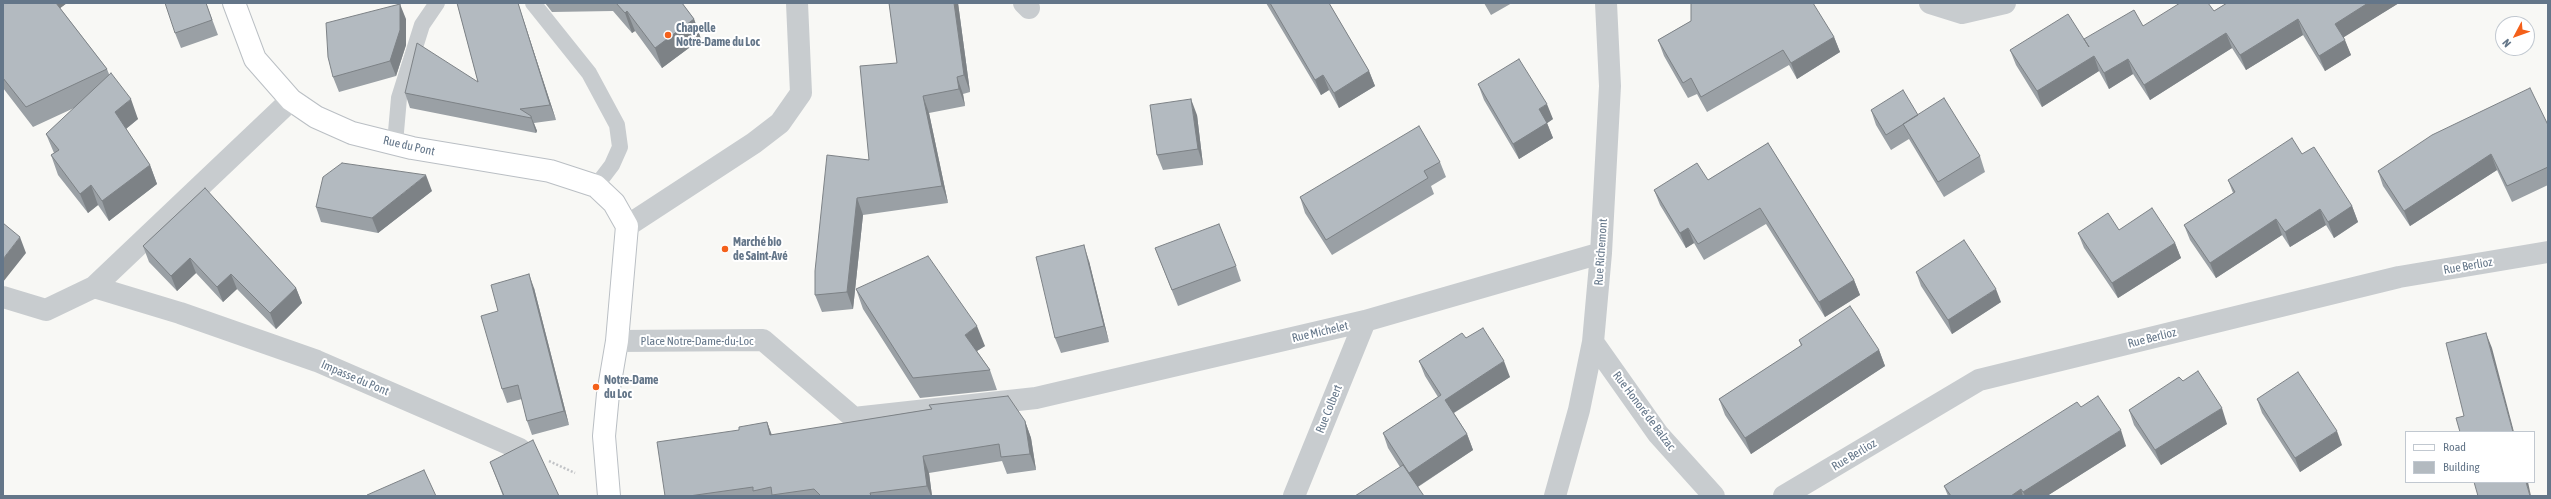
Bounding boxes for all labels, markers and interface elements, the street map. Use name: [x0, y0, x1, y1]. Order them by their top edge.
north arrow: [2495, 16, 2535, 56]
place label: Chapelle Notre-Dame du Loc: [676, 21, 760, 49]
marker: Chapelle Notre-Dame du Loc: [663, 30, 673, 40]
text: N: [2500, 37, 2513, 50]
street label: Rue du Pont: [382, 133, 436, 159]
street label: Rue Richemont: [1591, 218, 1611, 286]
place label: Marché bio de Saint-Avé: [733, 235, 788, 263]
marker: Marché bio de Saint-Avé: [720, 244, 730, 254]
street label: Rue Berlioz: [2442, 255, 2494, 277]
street label: Rue Michelet: [1290, 319, 1350, 345]
street label: Rue Berlioz: [2126, 325, 2178, 351]
street label: Place Notre-Dame-du-Loc: [641, 334, 753, 348]
street label: Impasse du Pont: [319, 357, 391, 399]
street label: Rue Honoré de Balzac: [1610, 369, 1678, 453]
place label: Notre-Dame du Loc: [604, 373, 659, 401]
marker: Notre-Dame du Loc: [591, 382, 601, 392]
street label: Rue Colbert: [1313, 383, 1345, 435]
legend: [2405, 431, 2535, 483]
street label: Rue Berlioz: [1829, 436, 1879, 474]
text: Road: [2443, 440, 2466, 454]
text: Building: [2443, 460, 2480, 474]

